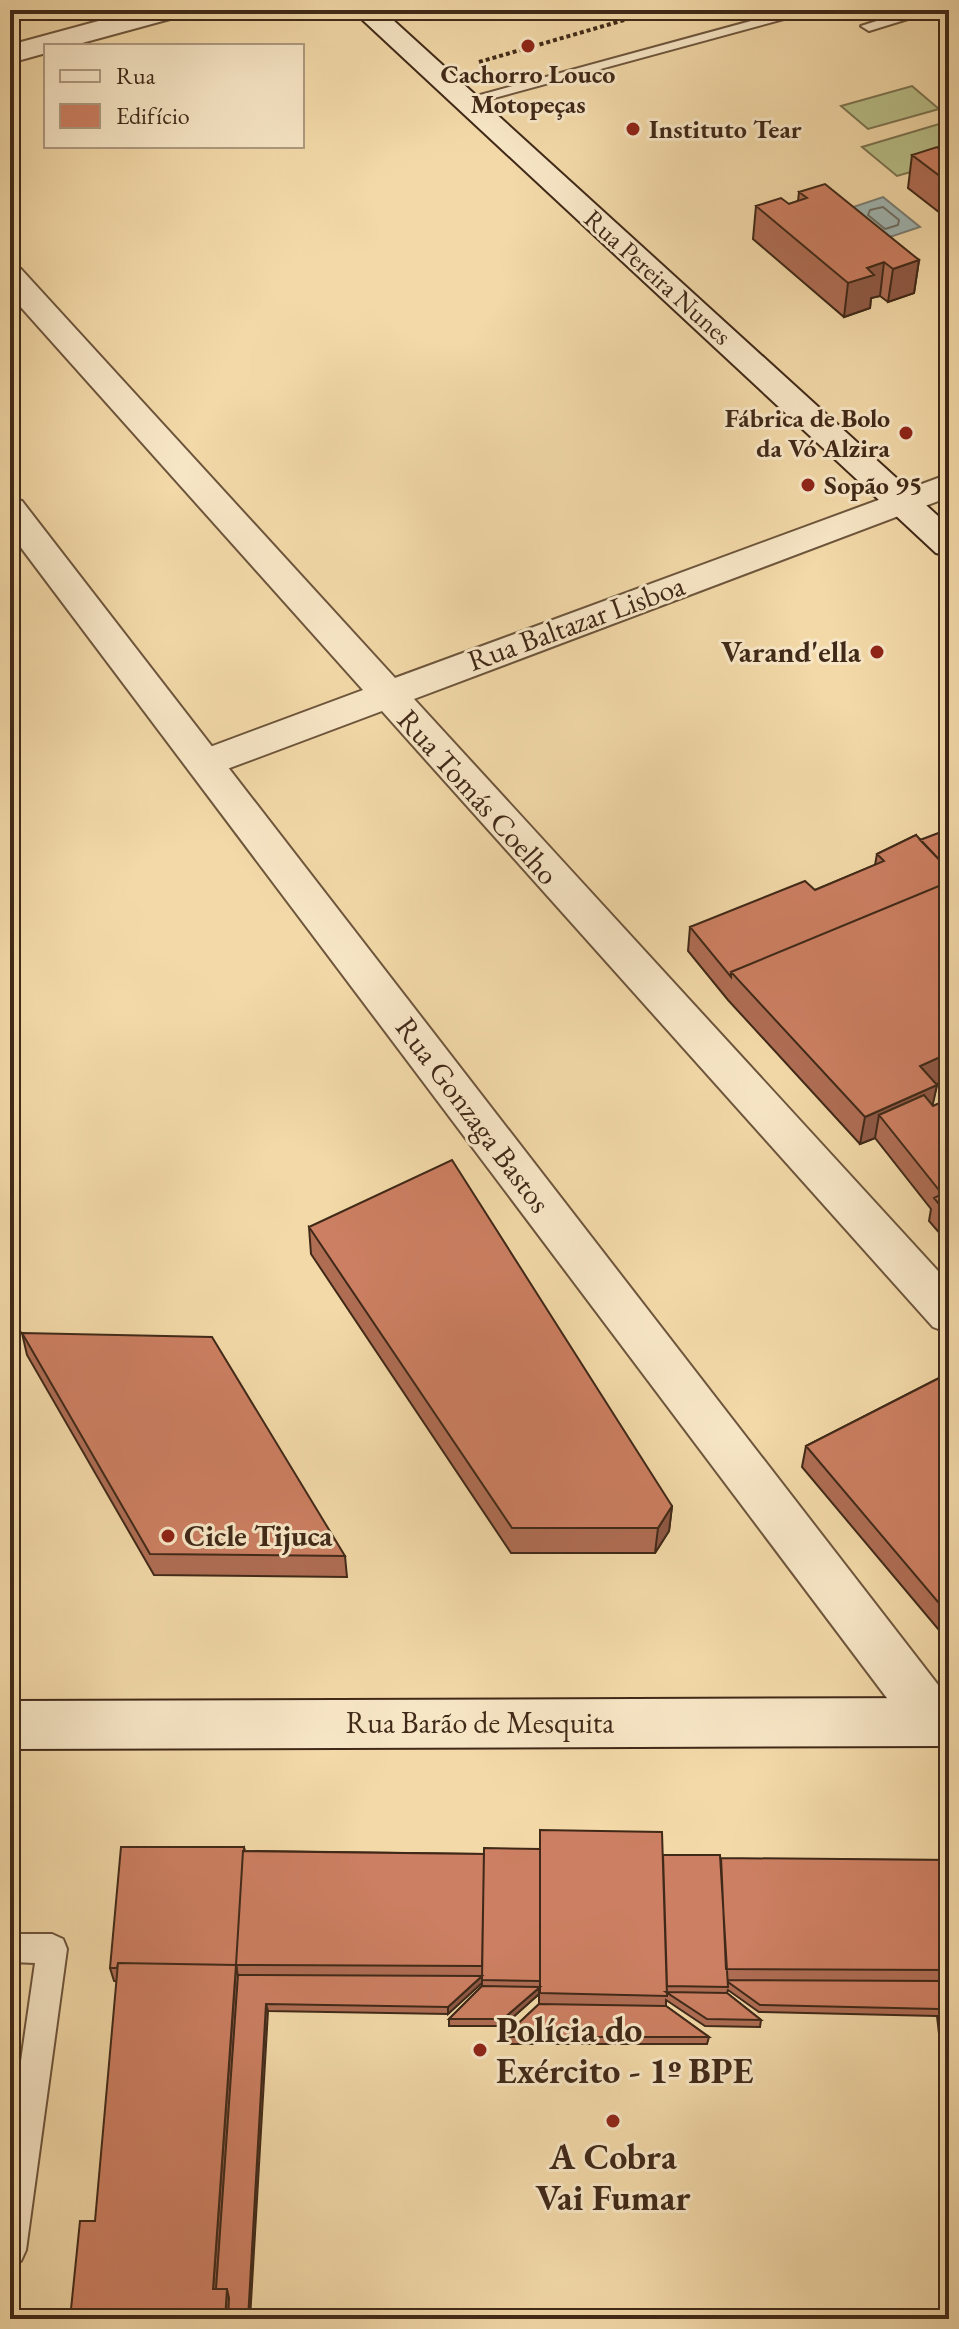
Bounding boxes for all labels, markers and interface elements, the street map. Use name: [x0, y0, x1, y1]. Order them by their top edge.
marker: Cachorro Louco Motopeças: [519, 37, 537, 55]
legend: [44, 44, 304, 148]
place label: Cachorro Louco Motopeças: [441, 57, 615, 121]
text: Rua: [116, 60, 156, 91]
text: Edifício: [116, 100, 190, 131]
place label: Instituto Tear: [649, 112, 802, 146]
marker: Instituto Tear: [624, 120, 642, 138]
street label: Rua Pereira Nunes: [577, 202, 739, 352]
place label: Fábrica de Bolo da Vó Alzira: [725, 401, 891, 465]
marker: Fábrica de Bolo da Vó Alzira: [897, 424, 915, 442]
place label: Sopão 95: [824, 468, 923, 502]
marker: Sopão 95: [799, 476, 817, 494]
street label: Rua Baltazar Lisboa: [462, 565, 690, 680]
place label: Varand'ella: [721, 632, 862, 671]
marker: Varand'ella: [868, 643, 886, 661]
street label: Rua Tomás Coelho: [389, 701, 568, 893]
street label: Rua Gonzaga Bastos: [387, 1009, 560, 1220]
place label: Cicle Tijuca: [184, 1516, 333, 1555]
marker: Cicle Tijuca: [159, 1527, 177, 1545]
street label: Rua Barão de Mesquita: [346, 1703, 614, 1742]
place label: Polícia do Exército - 1º BPE: [496, 2006, 754, 2094]
marker: Polícia do Exército - 1º BPE: [471, 2041, 489, 2059]
marker: A Cobra Vai Fumar: [604, 2112, 622, 2130]
place label: A Cobra Vai Fumar: [535, 2133, 691, 2221]

